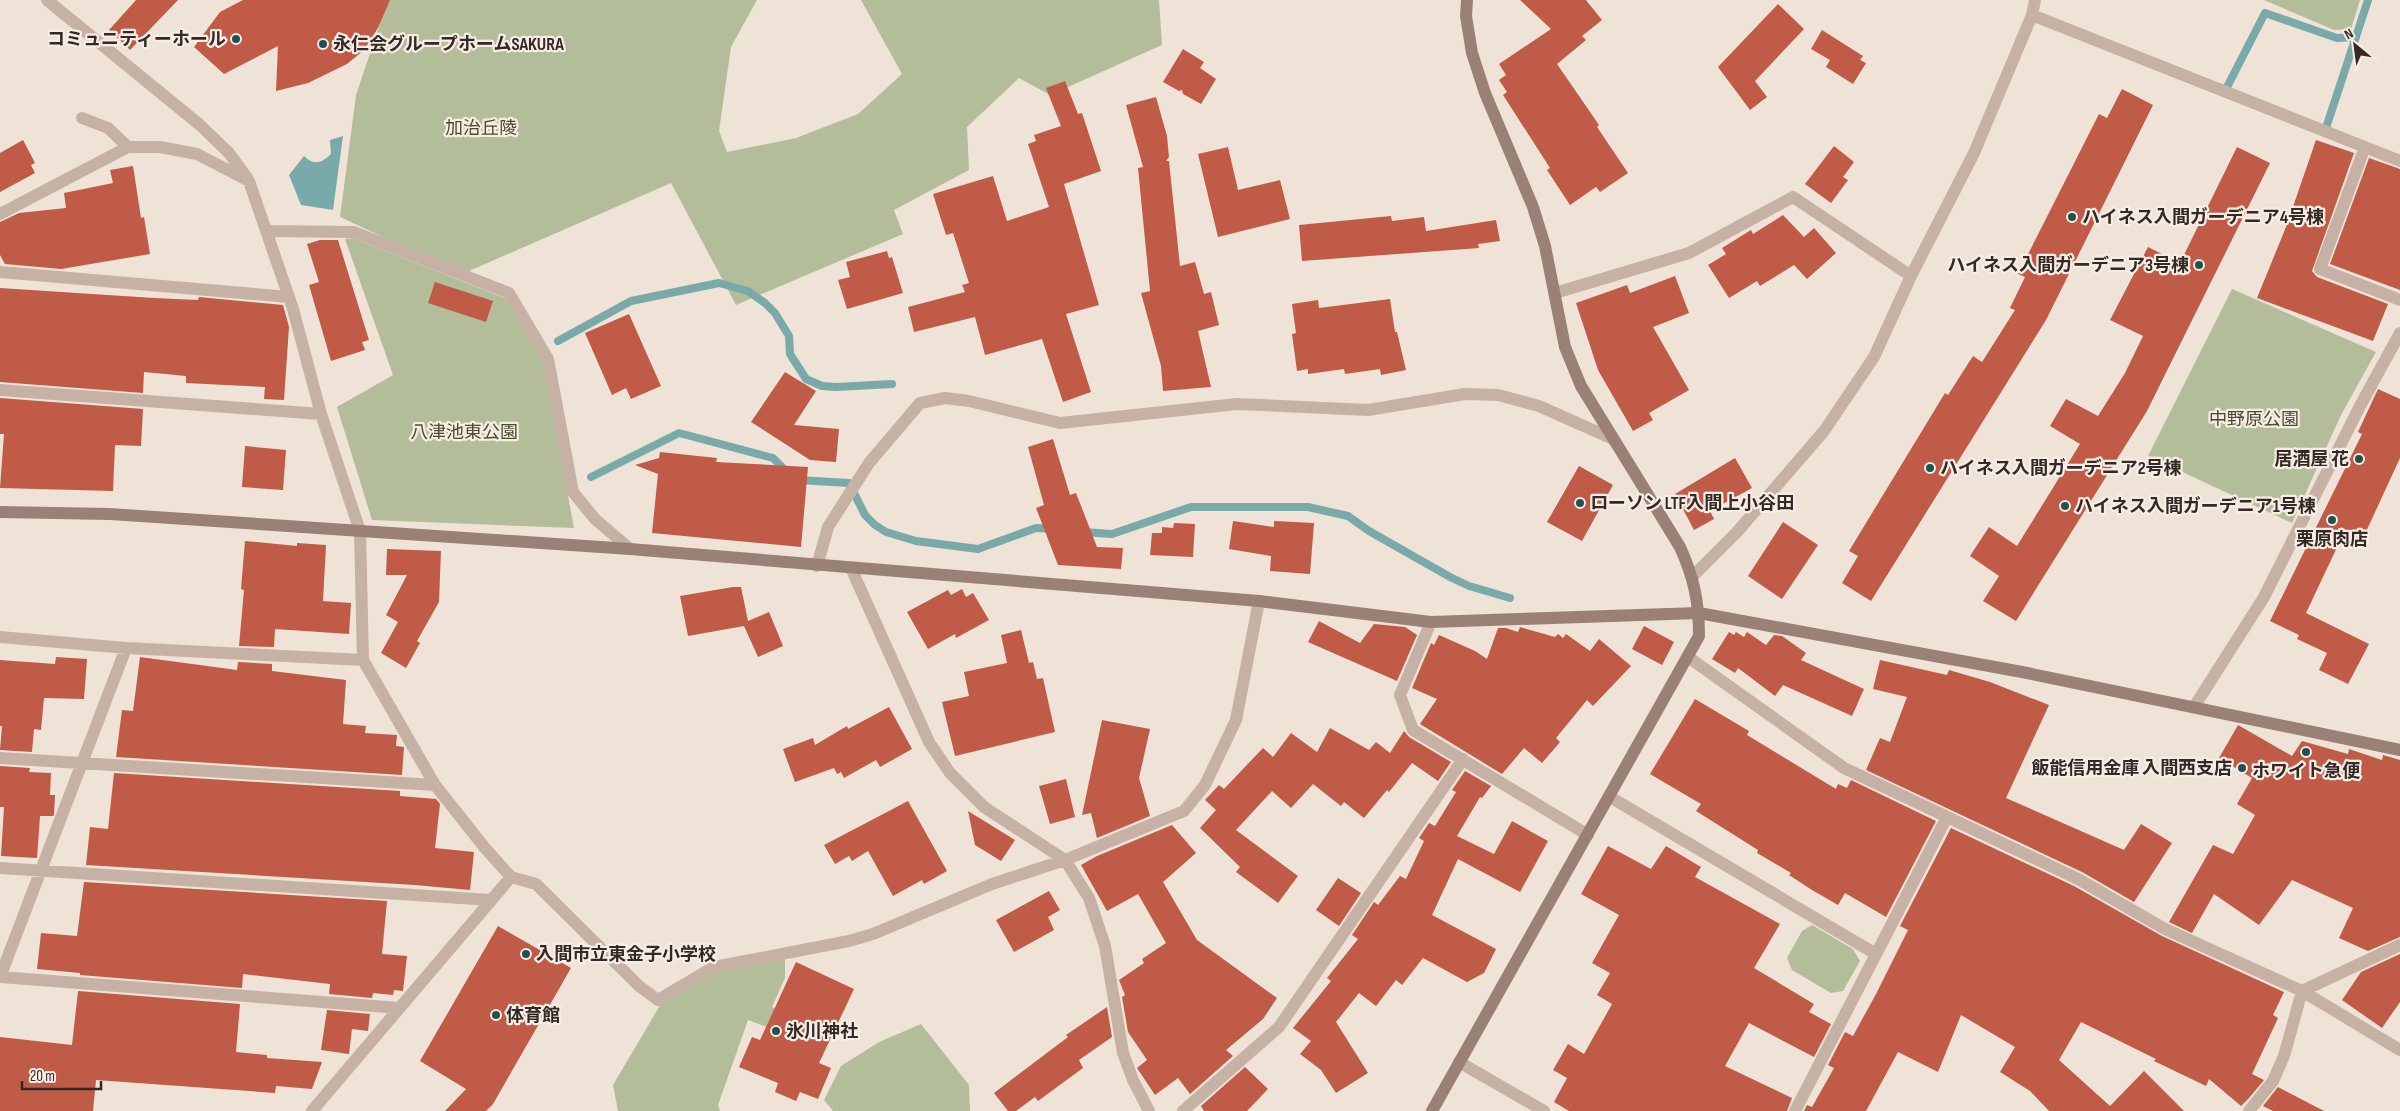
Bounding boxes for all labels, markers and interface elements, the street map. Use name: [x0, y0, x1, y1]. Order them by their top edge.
north arrow: [2330, 20, 2380, 70]
text: N: [2342, 25, 2356, 43]
place label: コミュニティーホール: [47, 29, 226, 50]
marker: コミュニティーホール: [230, 33, 242, 45]
place label: 永仁会グループホームSAKURA: [333, 34, 564, 55]
marker: 永仁会グループホームSAKURA: [317, 38, 329, 50]
park label: 加治丘陵: [445, 118, 517, 139]
place label: ハイネス入間ガーデニア4号棟: [2082, 207, 2324, 228]
marker: ハイネス入間ガーデニア4号棟: [2066, 211, 2078, 223]
place label: ハイネス入間ガーデニア3号棟: [1947, 255, 2189, 276]
marker: ハイネス入間ガーデニア3号棟: [2193, 259, 2205, 271]
park label: 中野原公園: [2209, 409, 2299, 430]
park label: 八津池東公園: [410, 422, 518, 443]
place label: 居酒屋 花: [2274, 449, 2349, 470]
marker: 居酒屋 花: [2353, 453, 2365, 465]
place label: ハイネス入間ガーデニア2号棟: [1940, 458, 2182, 479]
marker: ハイネス入間ガーデニア2号棟: [1924, 462, 1936, 474]
place label: ローソン LTF入間上小谷田: [1590, 493, 1794, 514]
place label: ハイネス入間ガーデニア1号棟: [2075, 496, 2316, 517]
marker: ローソン LTF入間上小谷田: [1574, 497, 1586, 509]
marker: ハイネス入間ガーデニア1号棟: [2059, 500, 2071, 512]
marker: 栗原肉店: [2326, 514, 2338, 526]
place label: 栗原肉店: [2296, 529, 2368, 550]
marker: ホワイト急便: [2300, 746, 2312, 758]
place label: 飯能信用金庫 入間西支店: [2031, 758, 2232, 779]
place label: ホワイト急便: [2252, 761, 2361, 782]
marker: 飯能信用金庫 入間西支店: [2236, 762, 2248, 774]
place label: 入間市立東金子小学校: [536, 944, 716, 965]
marker: 入間市立東金子小学校: [520, 948, 532, 960]
place label: 体育館: [506, 1005, 560, 1026]
marker: 体育館: [490, 1009, 502, 1021]
place label: 氷川神社: [786, 1021, 858, 1042]
marker: 氷川神社: [770, 1025, 782, 1037]
scale bar: [22, 1058, 101, 1090]
text: 20 m: [30, 1067, 55, 1086]

